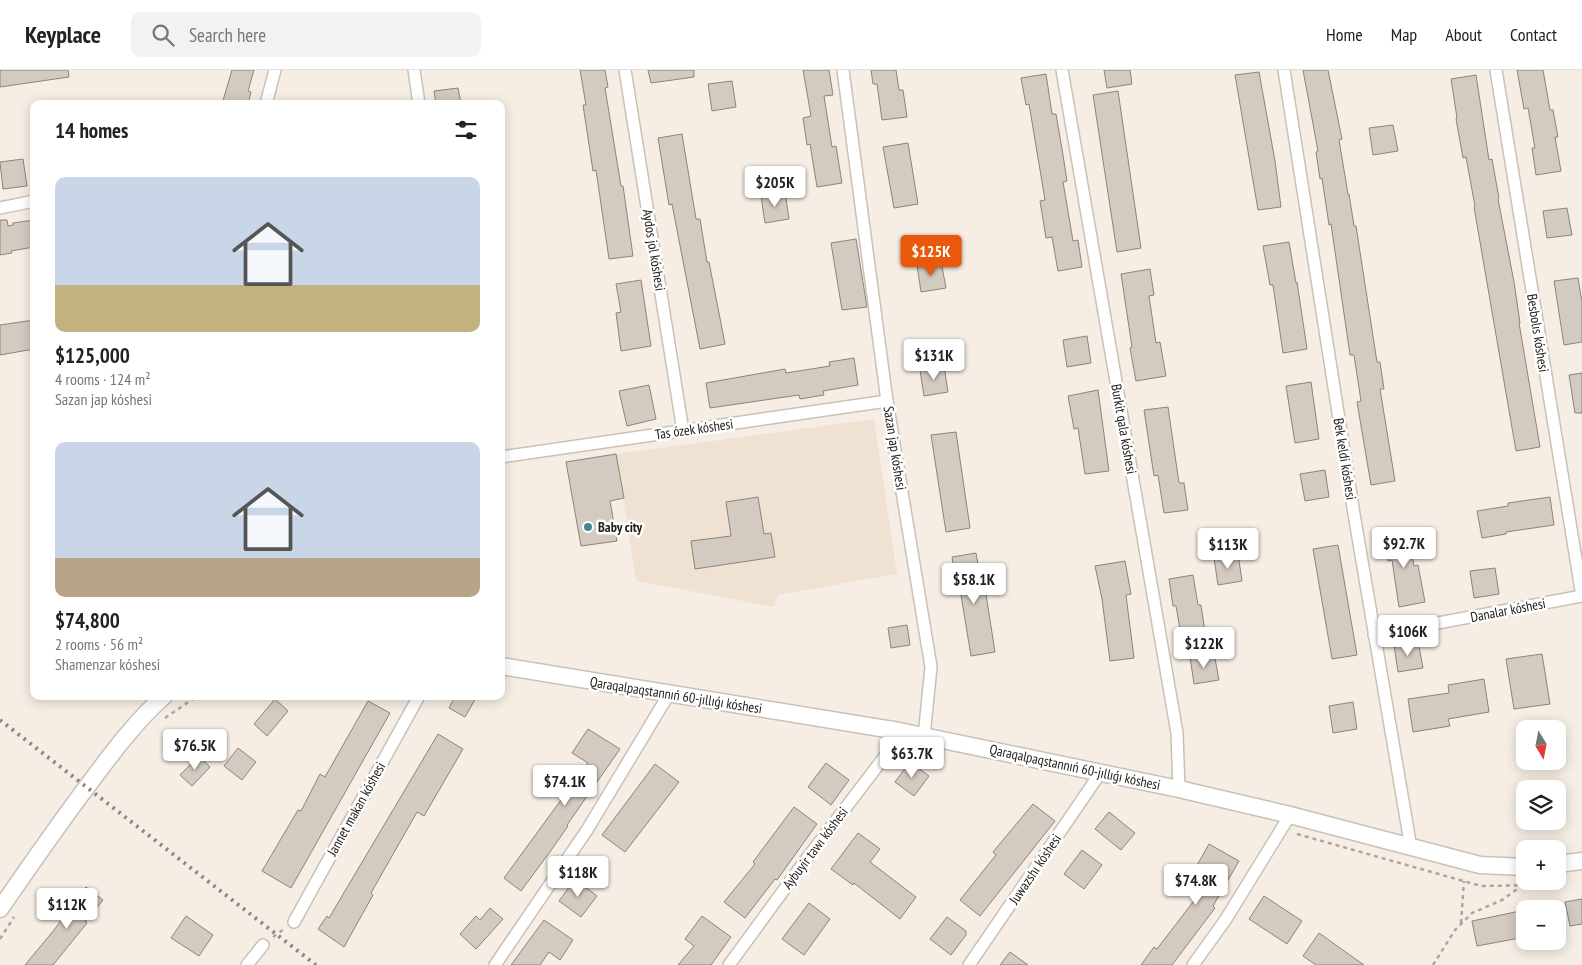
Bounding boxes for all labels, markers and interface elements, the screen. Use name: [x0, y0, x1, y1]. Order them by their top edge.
search box: [131, 12, 481, 57]
text: Keyplace: [25, 19, 101, 50]
icon: search: [149, 21, 177, 49]
text: Search here: [189, 23, 266, 47]
text: Home: [1326, 23, 1363, 46]
text: Map: [1391, 23, 1417, 46]
text: About: [1445, 23, 1482, 46]
text: Contact: [1510, 23, 1557, 46]
icon: filters: [452, 116, 480, 144]
text: 14 homes: [55, 117, 128, 144]
pin: $205K: [740, 166, 810, 208]
text: $205K: [756, 172, 794, 192]
street label: Aydos jol kóshesi: [639, 208, 669, 292]
icon: home: [223, 209, 313, 299]
pin: $125K: [896, 234, 966, 277]
text: $125K: [912, 241, 950, 261]
street label: Besbolıs kóshesi: [1523, 293, 1553, 373]
pin: $131K: [899, 338, 969, 381]
text: $125,000: [55, 342, 130, 369]
text: $131K: [915, 345, 953, 365]
text: 4 rooms · 124 m²: [55, 369, 151, 389]
street label: Burkit qala kóshesi: [1107, 383, 1141, 475]
text: Sazan jap kóshesi: [55, 389, 152, 409]
street label: Sazan jap kóshesi: [879, 405, 911, 491]
street label: Tas ózek kóshesi: [654, 415, 734, 443]
street label: Bek keldi kóshesi: [1330, 417, 1360, 501]
icon: home: [223, 474, 313, 564]
place label: Baby city: [598, 518, 643, 536]
marker: Baby city: [582, 521, 594, 533]
pin: $92.7K: [1363, 526, 1445, 569]
pin: $113K: [1193, 528, 1263, 570]
text: $92.7K: [1383, 533, 1425, 553]
text: $113K: [1209, 534, 1247, 554]
pin: $58.1K: [933, 562, 1015, 605]
text: $58.1K: [953, 569, 995, 589]
street label: Danalar kóshesi: [1469, 594, 1547, 626]
text: $74,800: [55, 607, 120, 634]
pin: $106K: [1373, 614, 1443, 657]
text: $106K: [1389, 621, 1427, 641]
pin: $122K: [1169, 626, 1239, 669]
text: $122K: [1185, 633, 1223, 653]
text: 2 rooms · 56 m²: [55, 634, 143, 654]
text: Shamenzar kóshesi: [55, 654, 160, 674]
street label: Qaraqalpaqstannıń 60-jıllıǵı kóshesi: [589, 672, 763, 718]
north arrow: [1516, 720, 1566, 770]
map controls: [1516, 720, 1566, 950]
pin: $76.5K: [154, 728, 236, 771]
text: $76.5K: [174, 735, 216, 755]
pin: $63.7K: [871, 736, 953, 779]
street label: Qaraqalpaqstannıń 60-jıllıǵı kóshesi: [988, 740, 1162, 794]
text: $63.7K: [891, 743, 933, 763]
street label: Jannet makan kóshesi: [322, 759, 389, 860]
pin: $74.1K: [524, 764, 606, 807]
text: $74.1K: [544, 771, 586, 791]
button: layers: [1516, 780, 1566, 830]
street label: Aybuyir tawı kóshesi: [778, 803, 852, 893]
street label: Juwazshı kóshesi: [1004, 830, 1065, 908]
button: +: [1516, 840, 1566, 890]
pin: $118K: [543, 856, 613, 898]
text: $118K: [559, 862, 597, 882]
pin: $74.8K: [1155, 864, 1237, 906]
text: $74.8K: [1175, 870, 1217, 890]
pin: $112K: [32, 888, 102, 930]
text: $112K: [48, 894, 86, 914]
button: −: [1516, 900, 1566, 950]

